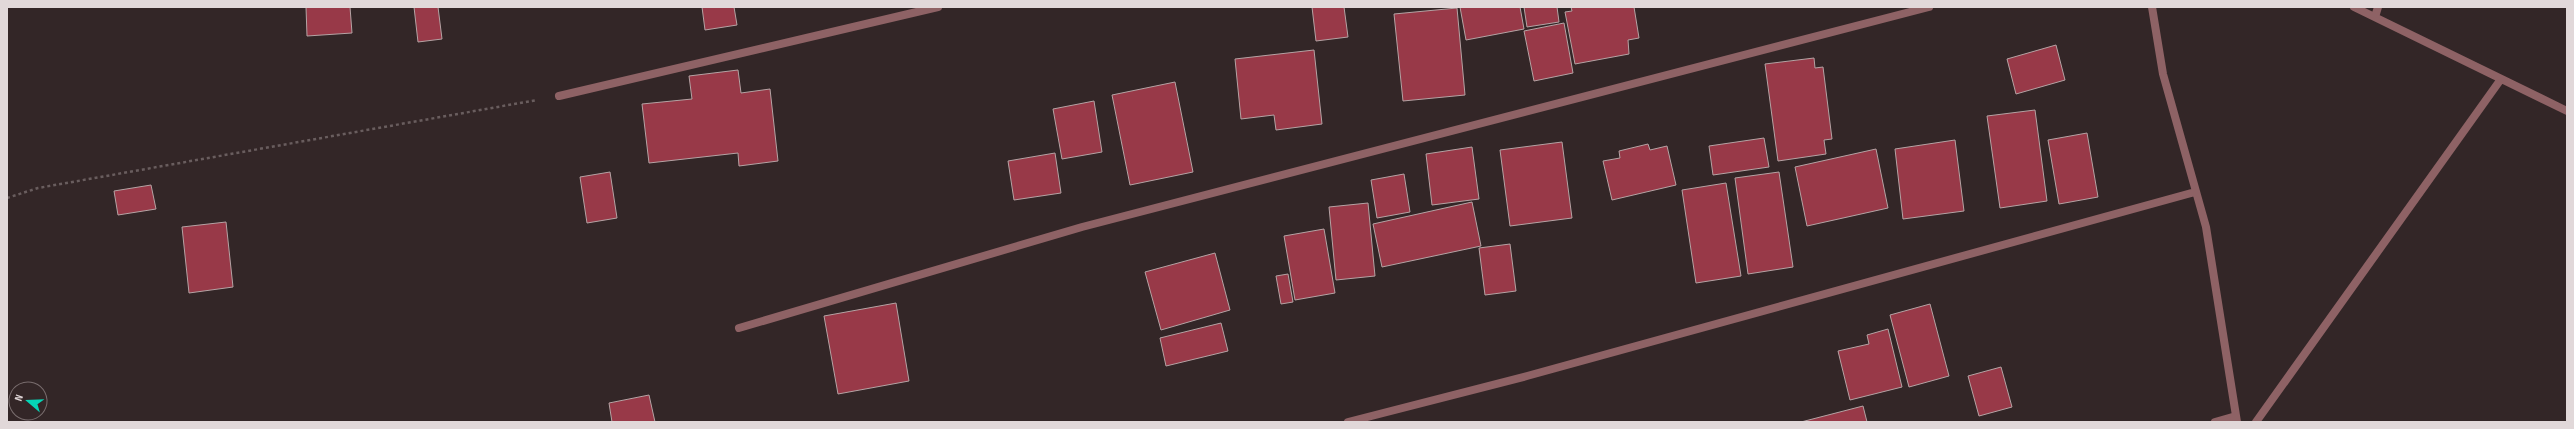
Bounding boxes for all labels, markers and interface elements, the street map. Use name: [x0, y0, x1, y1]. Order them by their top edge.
north arrow: [8, 381, 48, 421]
text: N: [12, 393, 26, 403]

